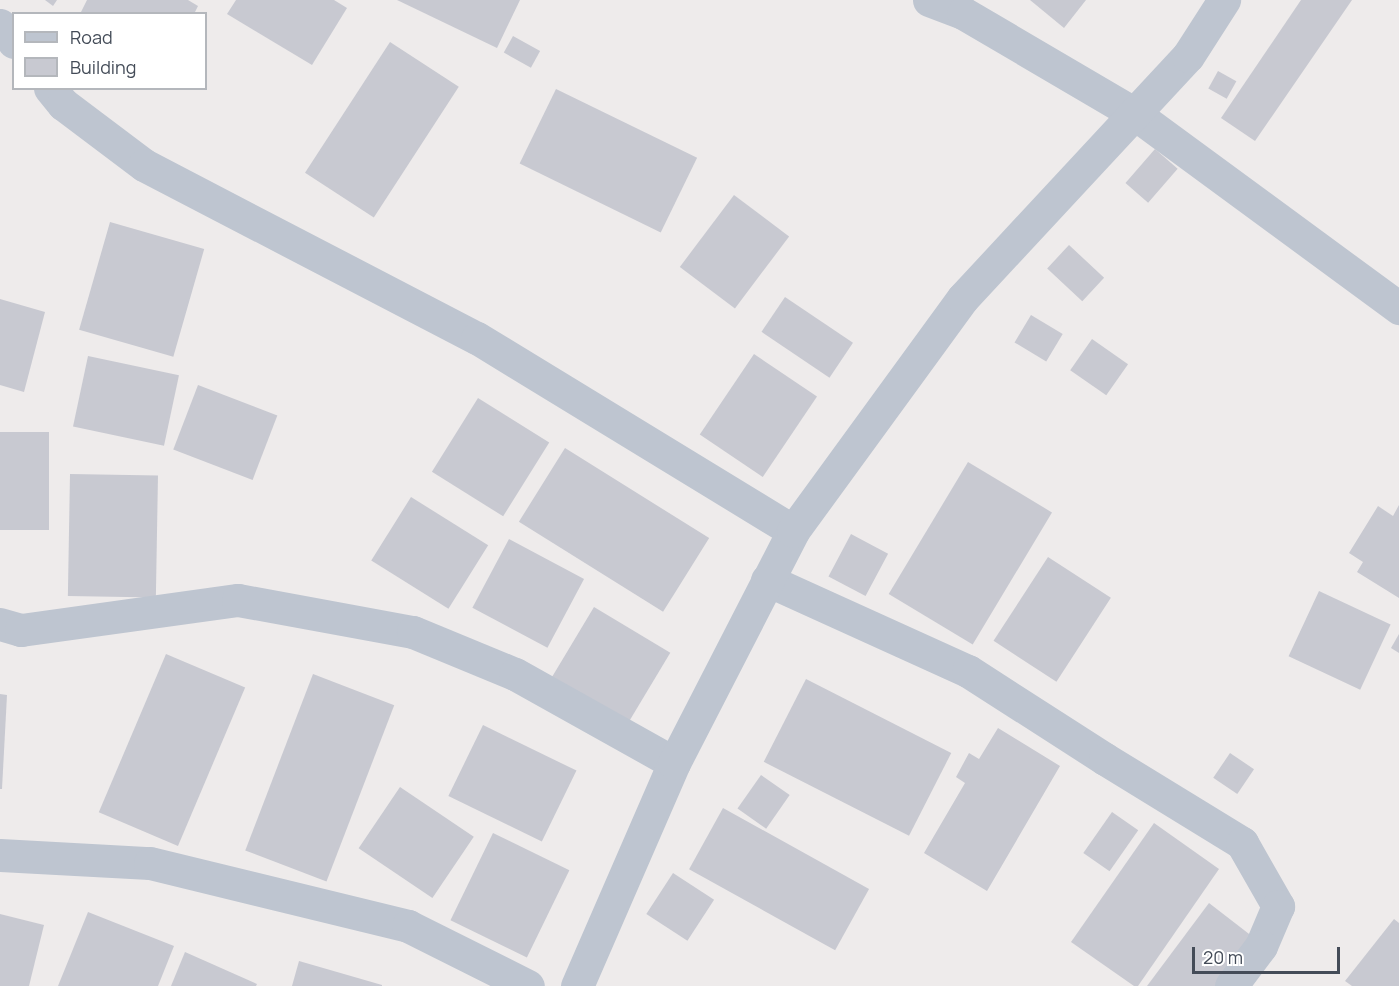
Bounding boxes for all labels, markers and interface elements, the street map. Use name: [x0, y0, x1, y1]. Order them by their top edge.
legend: [12, 12, 207, 90]
text: Road: [70, 25, 113, 49]
text: Building: [70, 55, 136, 79]
scale bar: [1195, 935, 1344, 973]
text: 20 m: [1203, 945, 1243, 969]

